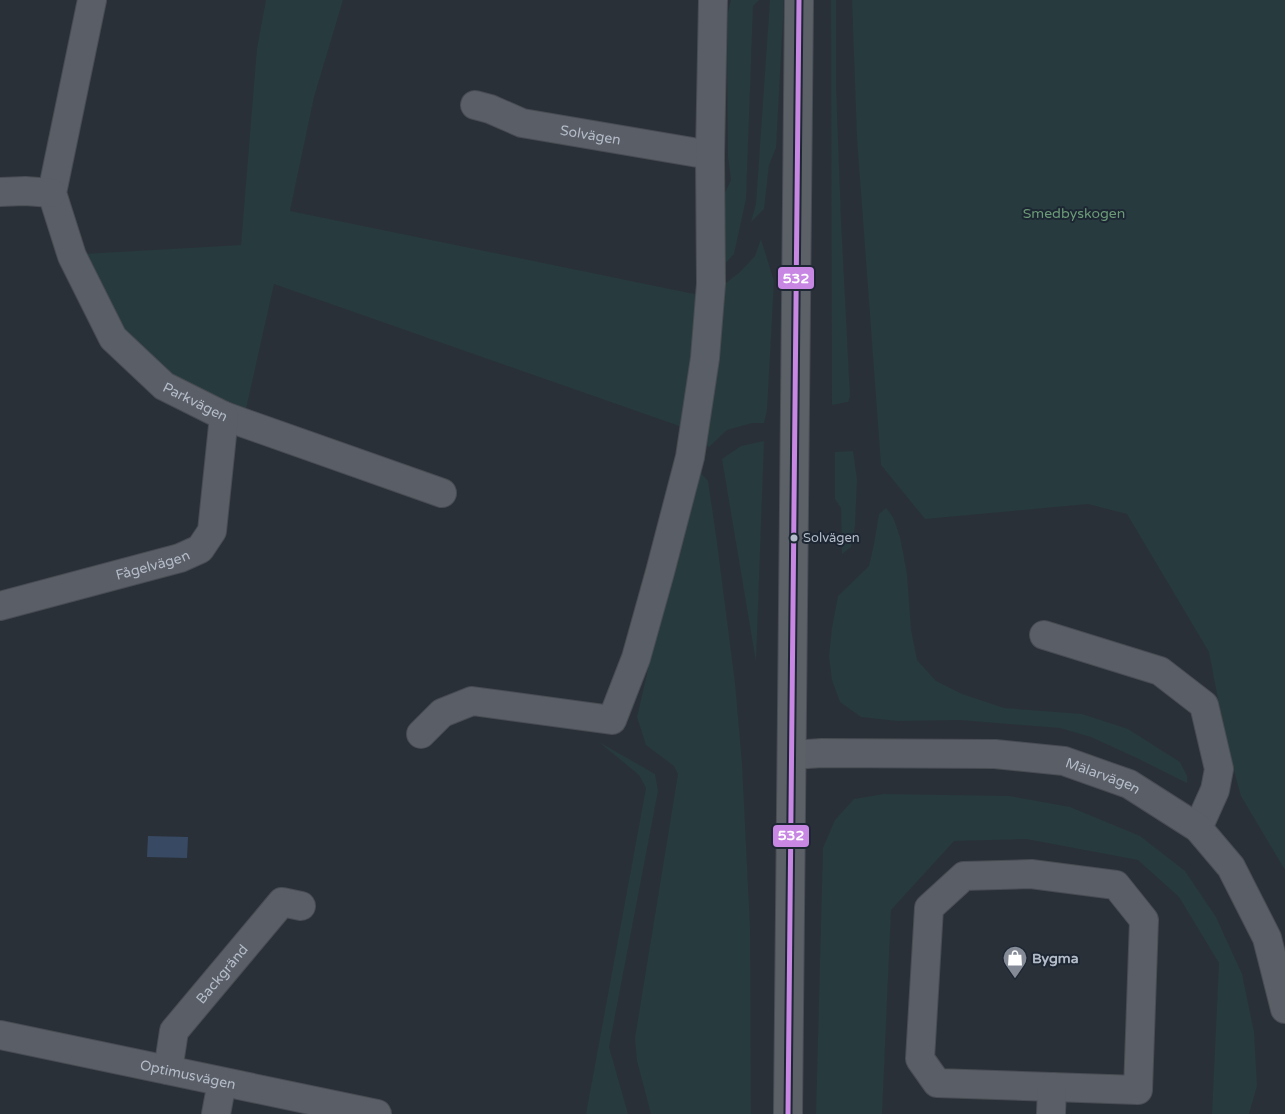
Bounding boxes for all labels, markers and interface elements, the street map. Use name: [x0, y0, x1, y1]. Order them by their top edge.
street label: Solvägen: [559, 121, 622, 148]
park label: Smedbyskogen: [1023, 205, 1125, 222]
line badge: 532: [777, 266, 815, 290]
text: 532: [783, 270, 809, 287]
street label: Parkvägen: [160, 378, 231, 425]
place label: Solvägen: [803, 530, 860, 546]
marker: Solvägen: [789, 533, 799, 543]
street label: Fågelvägen: [114, 546, 192, 583]
street label: Mälarvägen: [1063, 754, 1144, 798]
line badge: 532: [772, 824, 810, 848]
text: 532: [778, 827, 804, 844]
street label: Backgränd: [192, 941, 251, 1007]
shop icon: Bygma: [1002, 945, 1028, 979]
place label: Bygma: [1032, 950, 1079, 967]
street label: Optimusvägen: [138, 1056, 237, 1093]

